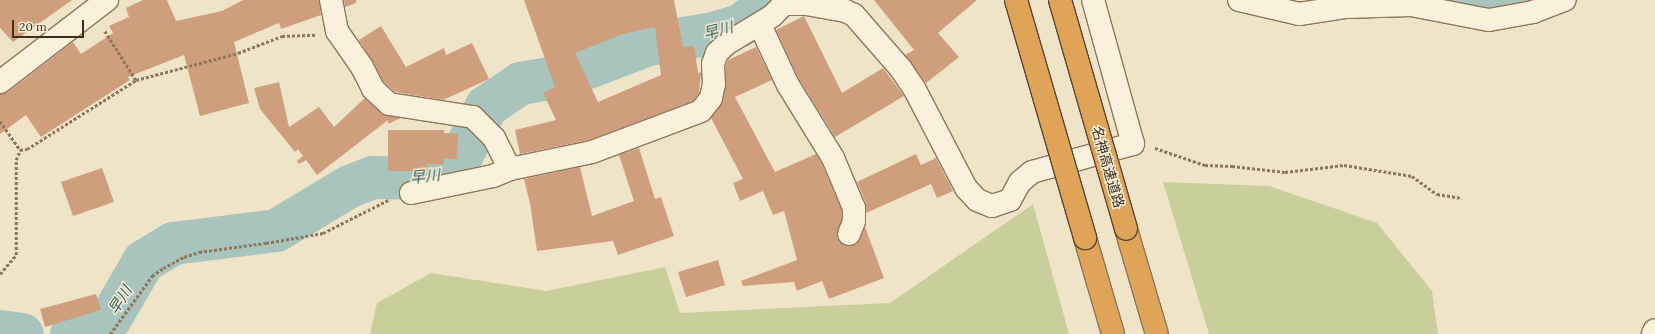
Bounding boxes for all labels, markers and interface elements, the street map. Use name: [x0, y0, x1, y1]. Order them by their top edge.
scale bar: [14, 12, 86, 38]
water label: 早川: [701, 17, 735, 43]
text: 20 m: [19, 19, 47, 34]
street label: 名神高速道路: [1088, 124, 1128, 210]
water label: 早川: [409, 165, 441, 187]
water label: 早川: [104, 283, 136, 317]

